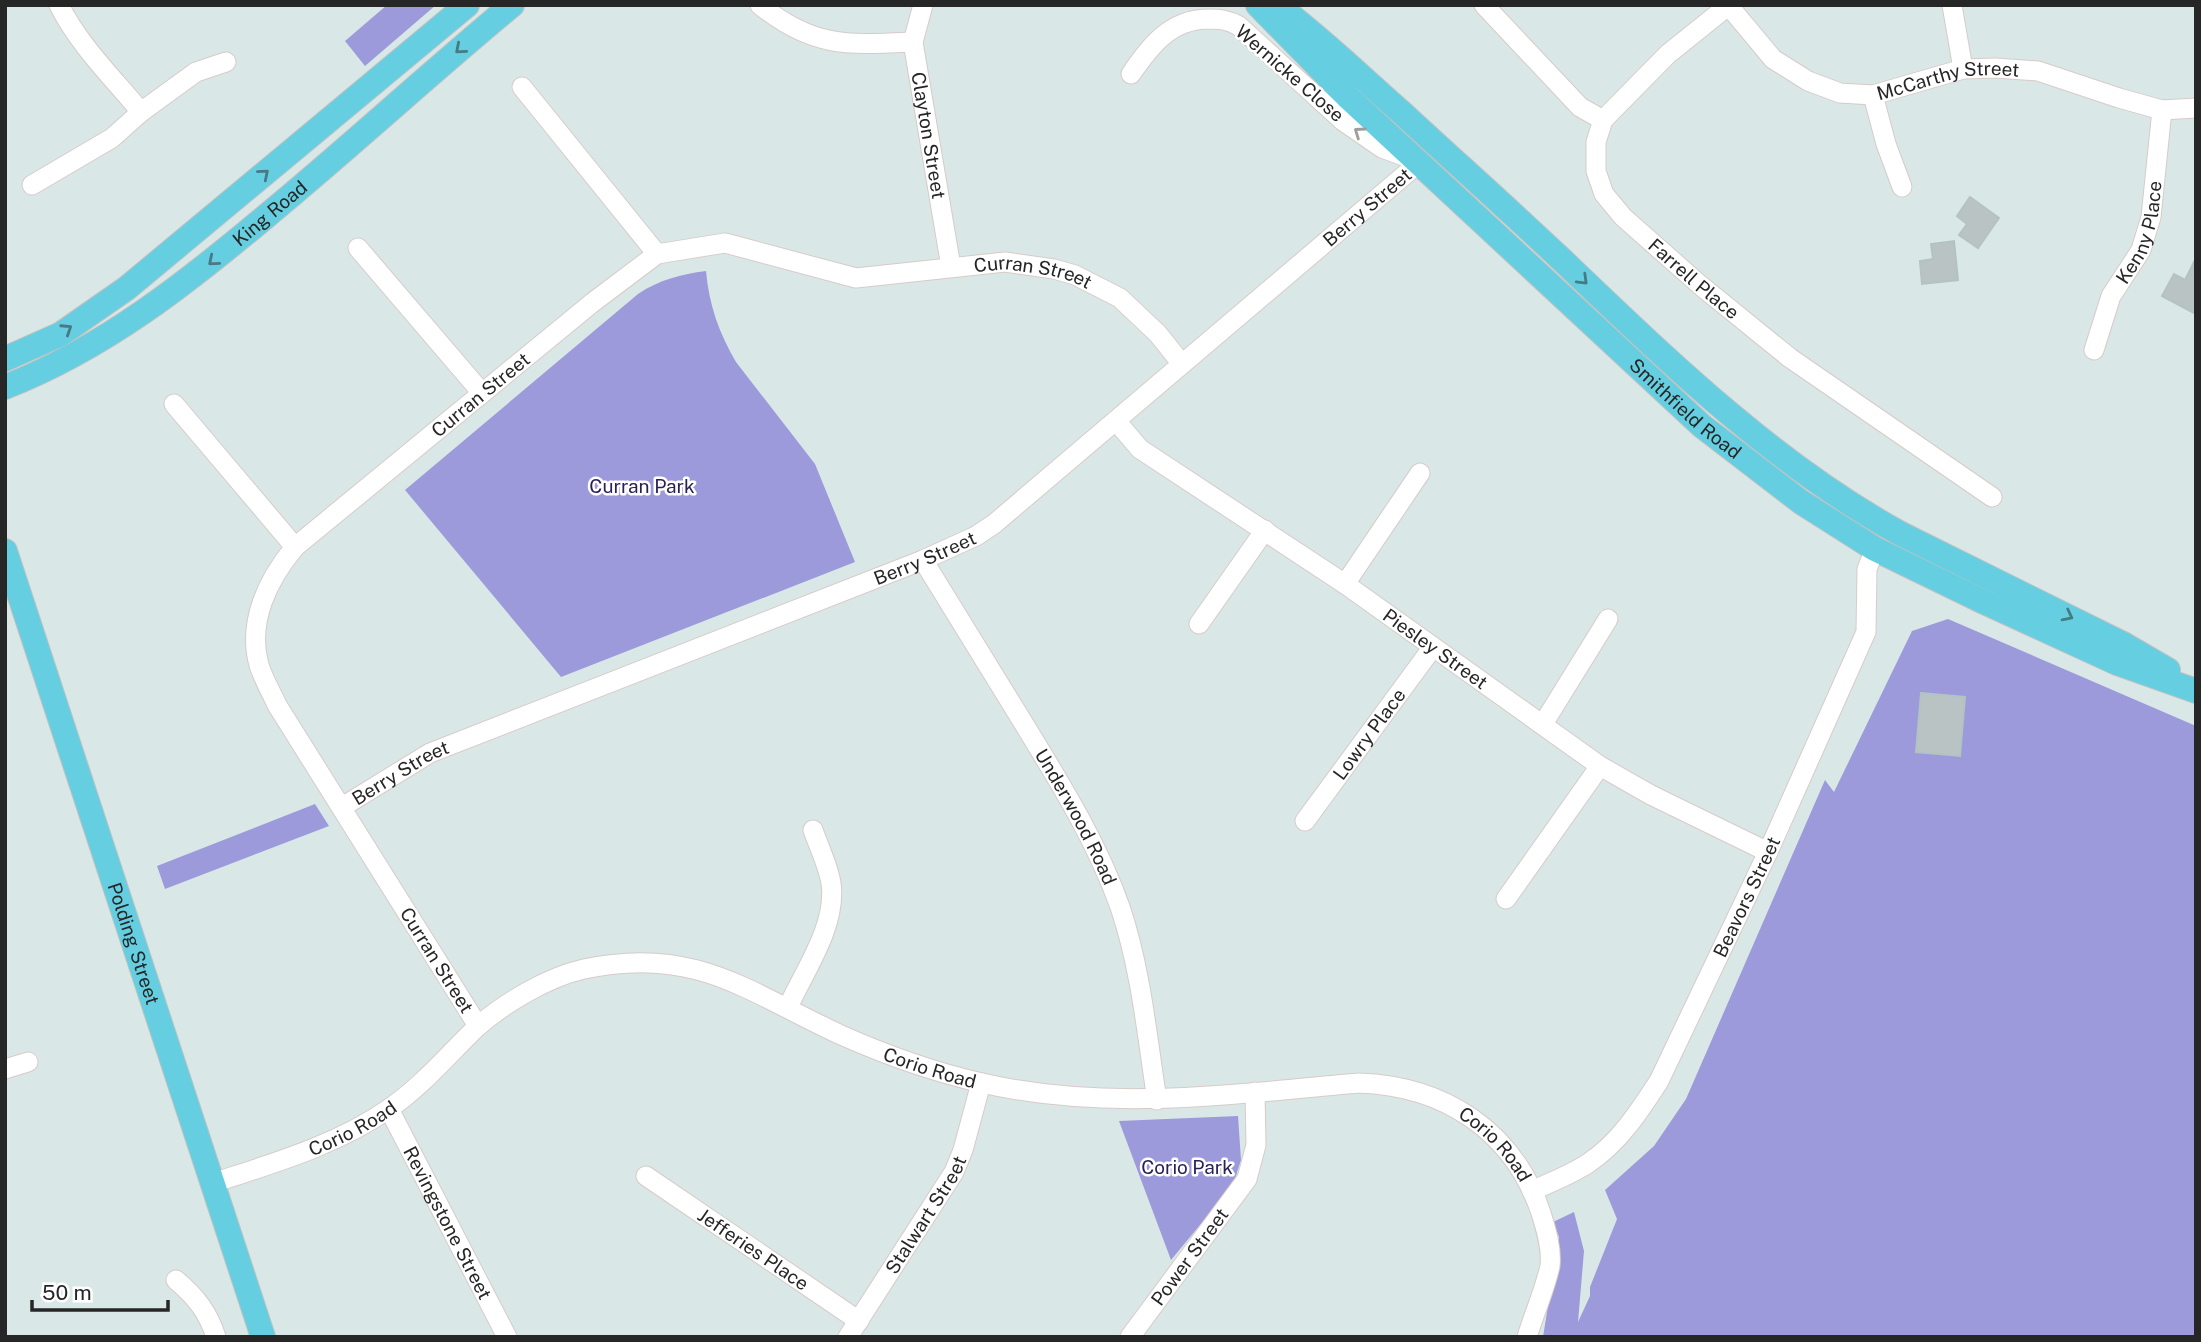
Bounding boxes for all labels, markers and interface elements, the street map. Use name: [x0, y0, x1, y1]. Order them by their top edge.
street label: Wernicke Close: [1231, 20, 1349, 126]
one-way arrow: [455, 41, 468, 54]
street label: McCarthy Street: [1874, 57, 2020, 104]
street label: Clayton Street: [907, 70, 950, 200]
one-way arrow: [1354, 128, 1367, 140]
street label: Berry Street: [1318, 163, 1416, 251]
one-way arrow: [256, 170, 269, 182]
street label: King Road: [228, 176, 311, 251]
street label: Kenny Place: [2111, 180, 2166, 288]
street label: Farrell Place: [1644, 234, 1744, 323]
street label: Curran Street: [973, 251, 1096, 293]
one-way arrow: [208, 253, 221, 265]
one-way arrow: [1575, 271, 1588, 284]
one-way arrow: [59, 325, 72, 338]
street label: Curran Street: [427, 348, 534, 441]
street label: Smithfield Road: [1625, 354, 1746, 463]
park label: Curran Park: [589, 475, 695, 497]
street label: Berry Street: [870, 527, 979, 589]
street label: Piesley Street: [1379, 604, 1492, 693]
one-way arrow: [2061, 608, 2073, 622]
street label: Lowry Place: [1328, 684, 1410, 784]
street label: Berry Street: [348, 736, 452, 809]
street label: Underwood Road: [1031, 745, 1121, 888]
street label: Beavors Street: [1709, 833, 1784, 961]
street label: Polding Street: [104, 880, 164, 1007]
street label: Curran Street: [396, 903, 478, 1017]
street label: Corio Road: [880, 1043, 979, 1092]
street label: Corio Road: [305, 1096, 400, 1160]
street label: Corio Road: [1455, 1102, 1536, 1185]
street label: Revingstone Street: [399, 1143, 496, 1303]
street label: Stalwart Street: [881, 1152, 970, 1278]
park label: Corio Park: [1141, 1156, 1233, 1178]
street label: Jefferies Place: [694, 1204, 813, 1295]
street label: Power Street: [1146, 1204, 1233, 1310]
scale bar: [32, 1268, 168, 1312]
text: 50 m: [42, 1280, 92, 1305]

